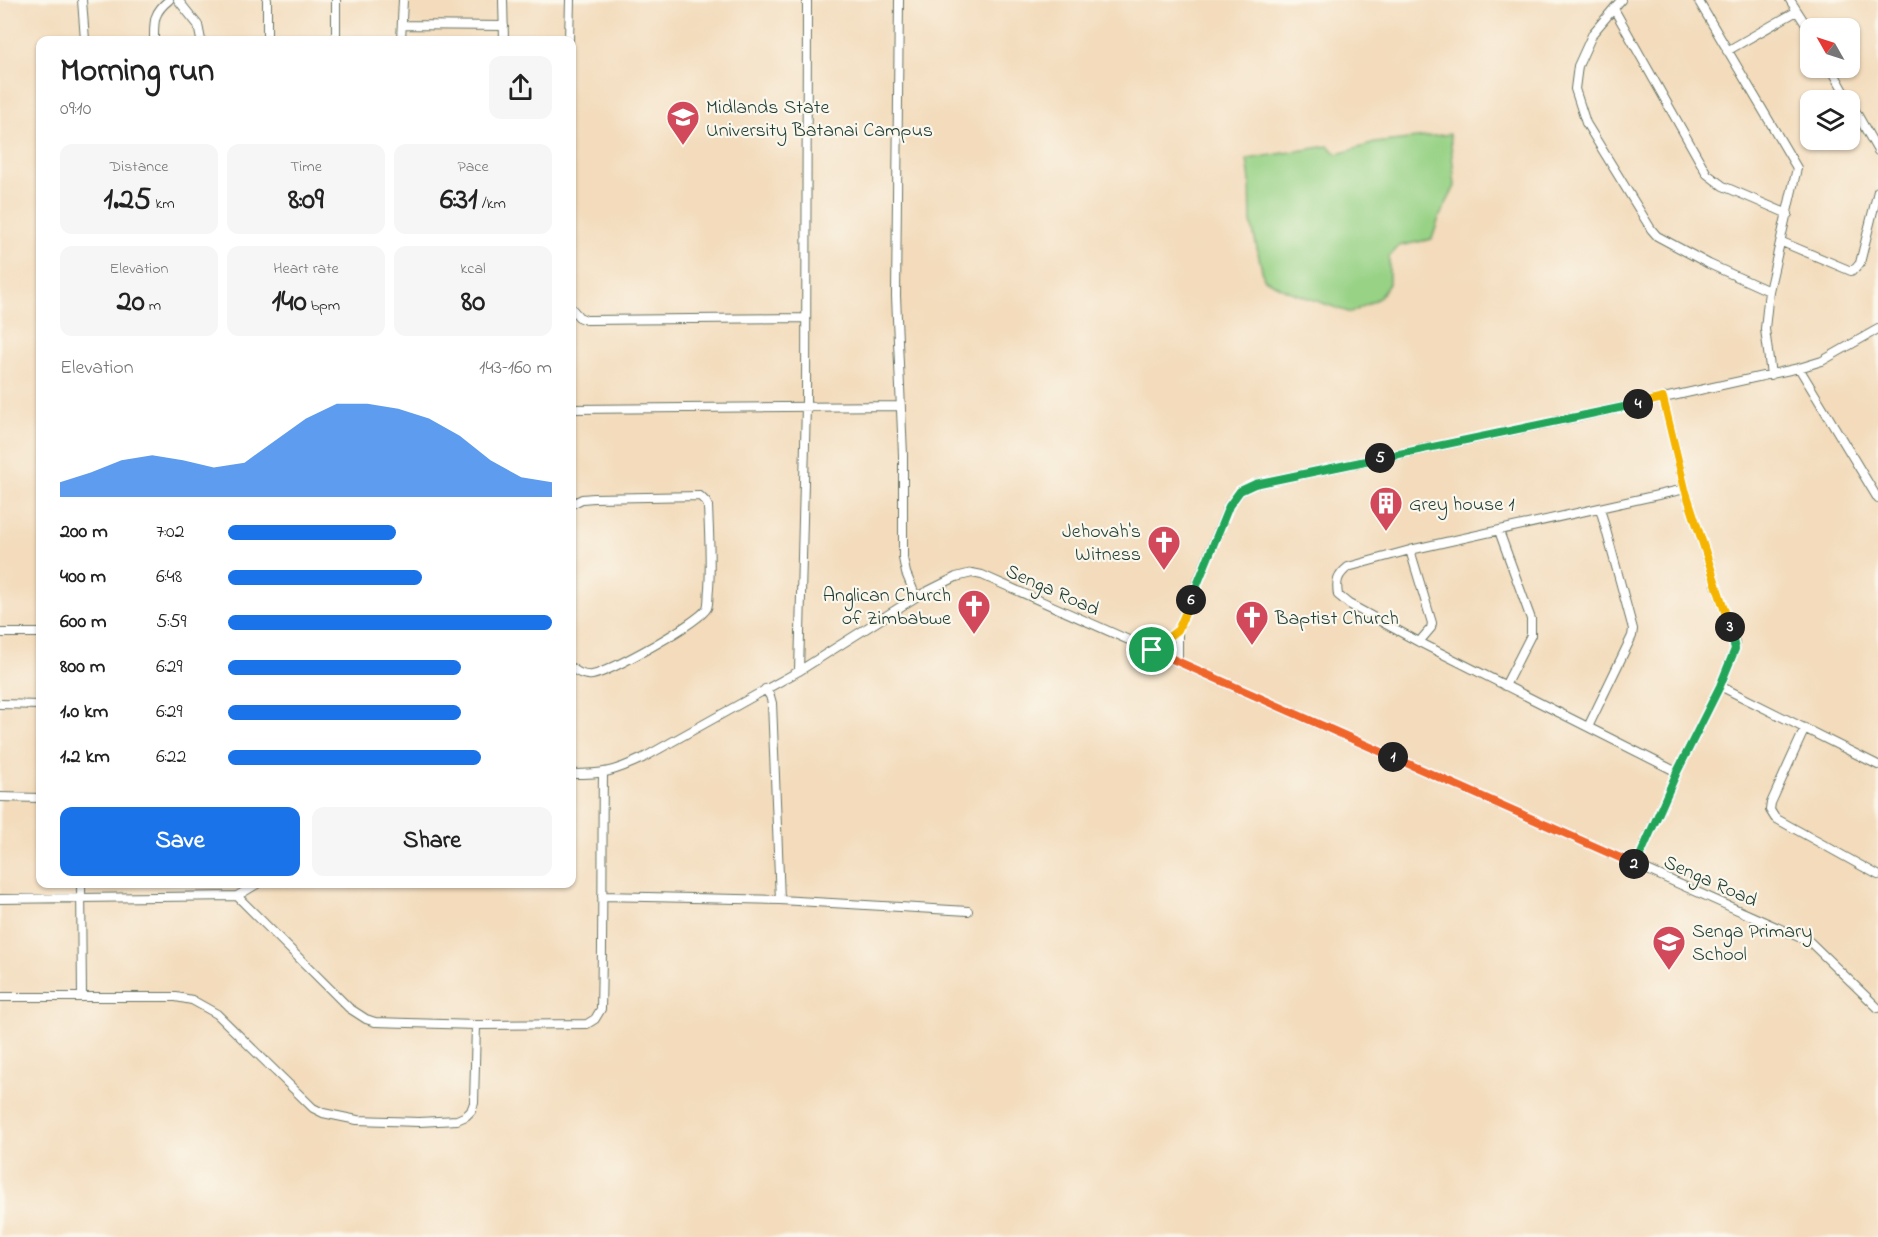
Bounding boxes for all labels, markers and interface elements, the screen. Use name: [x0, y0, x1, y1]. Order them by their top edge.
north arrow: [1800, 18, 1860, 78]
map controls: [1800, 18, 1860, 150]
text: Morning run: [60, 48, 214, 96]
button: share: [489, 56, 552, 119]
button: layers: [1800, 90, 1860, 150]
place label: Midlands State University Batanai Campus: [706, 94, 933, 146]
text: 09:10: [60, 95, 91, 124]
school or university icon: Midlands State University Batanai Campus: [665, 99, 701, 146]
text: Distance: [110, 155, 168, 179]
text: Time: [290, 155, 322, 179]
text: Pace: [457, 155, 489, 179]
text: 1.25: [103, 179, 151, 223]
text: 8:09: [288, 179, 324, 223]
text: 6:31: [440, 179, 478, 223]
text: km: [151, 192, 175, 216]
text: /km: [478, 192, 506, 216]
text: Elevation: [110, 257, 168, 281]
text: Heart rate: [273, 257, 339, 281]
text: kcal: [460, 257, 486, 281]
text: 20: [117, 281, 145, 325]
text: 140: [272, 281, 307, 325]
text: 80: [461, 281, 485, 325]
text: m: [145, 294, 161, 318]
text: bpm: [307, 294, 340, 318]
text: Elevation: [60, 354, 134, 383]
text: 143–160 m: [479, 354, 552, 383]
pin: 4: [1623, 389, 1653, 419]
text: 4: [1635, 392, 1641, 416]
pin: 5: [1365, 443, 1395, 473]
text: 5: [1375, 446, 1385, 470]
building icon: Grey house 1: [1368, 485, 1404, 532]
place label: Grey house 1: [1409, 491, 1515, 520]
text: 200 m: [60, 518, 108, 547]
text: 7:02: [156, 518, 185, 547]
place label: Jehovah's Witness: [1062, 518, 1141, 570]
church icon: Jehovah's Witness: [1146, 524, 1182, 571]
street label: Senga Road: [1000, 558, 1104, 626]
text: 400 m: [60, 563, 106, 592]
text: 6:48: [156, 563, 182, 592]
place label: Anglican Church of Zimbabwe: [823, 582, 951, 634]
pin: 6: [1176, 585, 1206, 615]
church icon: Anglican Church of Zimbabwe: [956, 588, 992, 635]
text: 6: [1187, 588, 1195, 612]
church icon: Baptist Church: [1234, 599, 1270, 646]
place label: Baptist Church: [1274, 605, 1399, 634]
text: 600 m: [60, 608, 107, 637]
text: 5:59: [156, 608, 187, 637]
pin: 3: [1715, 612, 1745, 642]
text: 3: [1727, 615, 1733, 639]
pin: [1126, 624, 1177, 675]
icon: arrive: [1135, 633, 1168, 666]
text: 800 m: [60, 653, 105, 682]
text: 6:29: [156, 653, 182, 682]
text: 1.0 km: [60, 698, 108, 727]
text: 6:29: [156, 698, 182, 727]
pin: 1: [1378, 742, 1408, 772]
text: 1.2 km: [60, 743, 110, 772]
text: 6:22: [156, 743, 186, 772]
text: 1: [1390, 745, 1396, 769]
button: Save: [60, 807, 300, 876]
button: Share: [312, 807, 552, 876]
pin: 2: [1619, 849, 1649, 879]
street label: Senga Road: [1658, 849, 1762, 917]
text: 2: [1630, 852, 1638, 876]
place label: Senga Primary School: [1692, 918, 1812, 970]
school or university icon: Senga Primary School: [1651, 924, 1687, 971]

